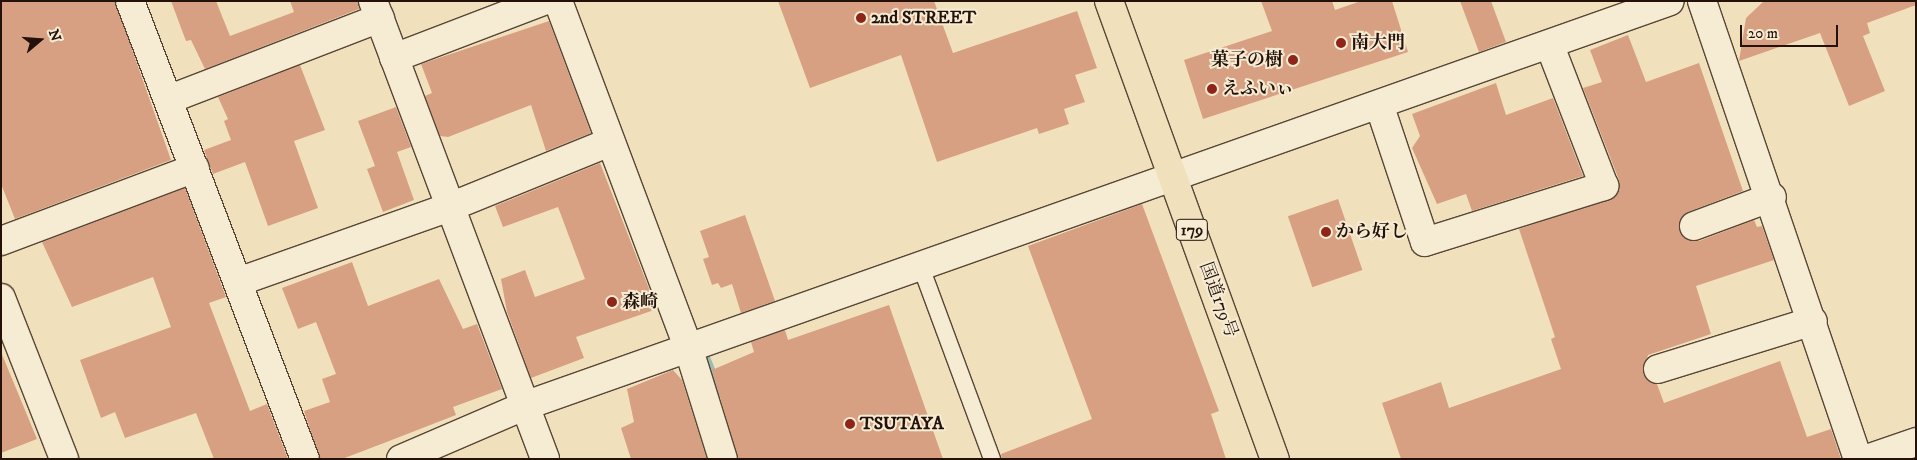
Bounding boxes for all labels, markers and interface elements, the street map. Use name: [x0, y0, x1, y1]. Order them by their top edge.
place label: 2nd STREET: [871, 7, 976, 29]
marker: 2nd STREET: [855, 12, 867, 24]
north arrow: [15, 15, 65, 65]
scale bar: [1742, 15, 1840, 47]
text: 20 m: [1748, 24, 1778, 43]
text: N: [44, 27, 65, 44]
place label: 南大門: [1351, 32, 1405, 54]
marker: 南大門: [1335, 37, 1347, 49]
place label: 菓子の樹: [1211, 49, 1283, 71]
marker: 菓子の樹: [1287, 54, 1299, 66]
place label: えふいぃ: [1222, 78, 1294, 100]
marker: えふいぃ: [1206, 83, 1218, 95]
road number: 179: [1176, 216, 1208, 244]
place label: から好し: [1336, 221, 1408, 243]
marker: から好し: [1320, 226, 1332, 238]
street label: 国道179号: [1194, 259, 1242, 341]
place label: 森崎: [622, 291, 658, 313]
marker: 森崎: [606, 296, 618, 308]
place label: TSUTAYA: [860, 413, 944, 435]
marker: TSUTAYA: [844, 418, 856, 430]

